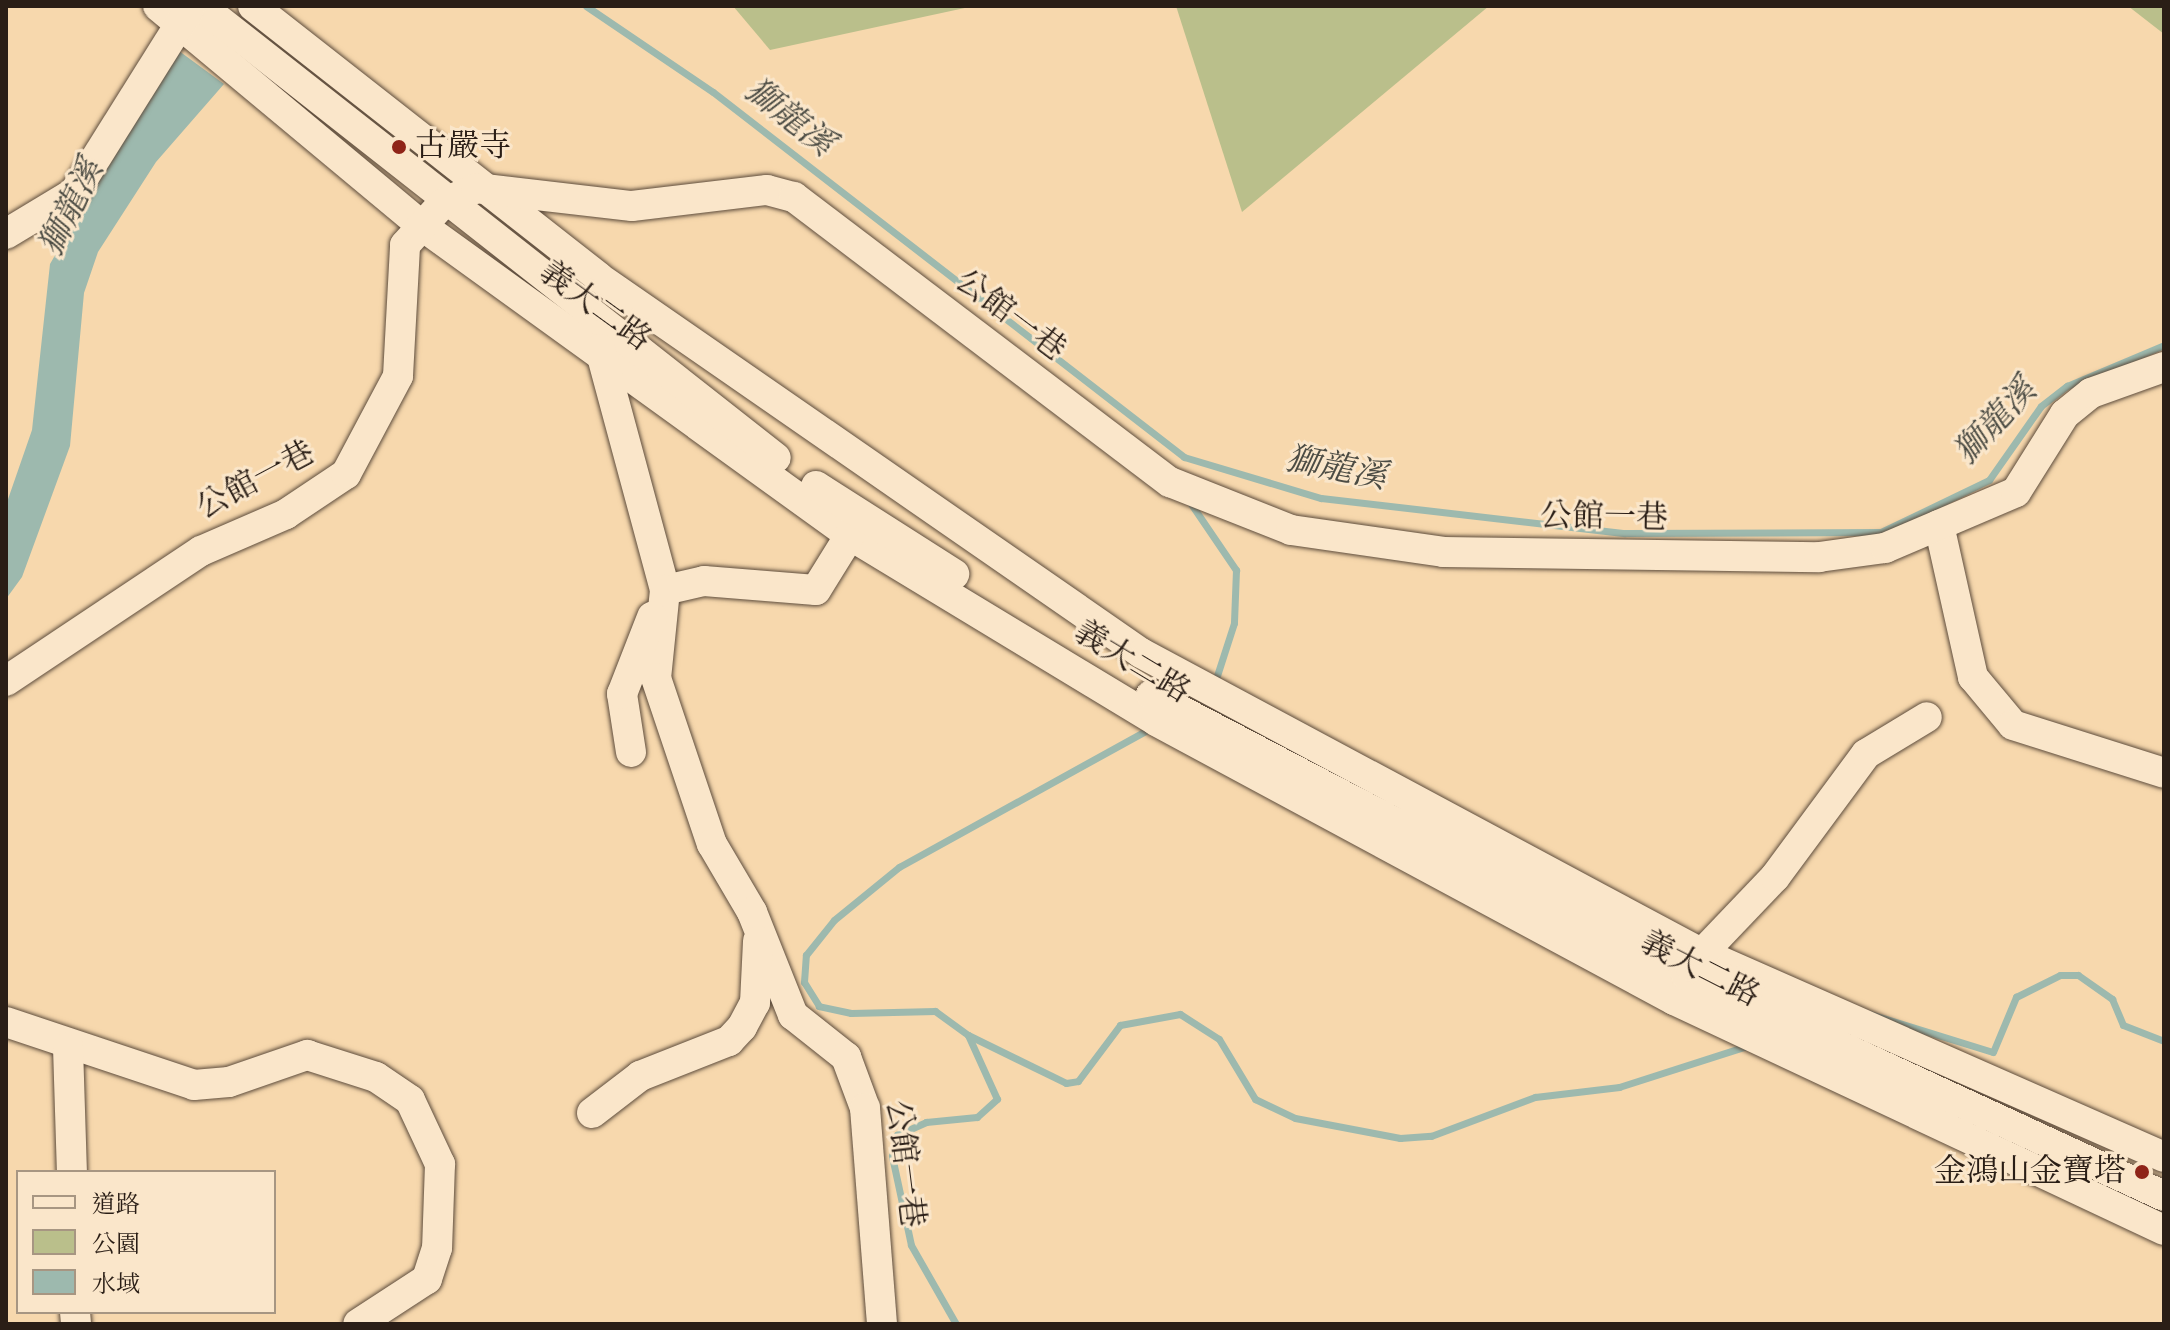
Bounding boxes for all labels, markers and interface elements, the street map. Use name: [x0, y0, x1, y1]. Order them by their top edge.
water label: 獅龍溪: [736, 71, 842, 165]
place label: 古嚴寺: [415, 128, 511, 166]
marker: 古嚴寺: [390, 138, 408, 156]
water label: 獅龍溪: [31, 153, 113, 263]
street label: 義大二路: [532, 254, 658, 360]
street label: 公館一巷: [947, 262, 1073, 370]
water label: 獅龍溪: [1946, 371, 2046, 473]
street label: 公館一巷: [190, 434, 322, 528]
water label: 獅龍溪: [1282, 439, 1390, 499]
street label: 公館一巷: [1540, 498, 1668, 538]
street label: 義大二路: [1067, 614, 1197, 712]
street label: 義大二路: [1634, 924, 1766, 1016]
street label: 公館一巷: [877, 1098, 931, 1230]
place label: 金鴻山金寶塔: [1934, 1153, 2126, 1191]
marker: 金鴻山金寶塔: [2133, 1163, 2151, 1181]
legend: [16, 1170, 276, 1314]
text: 道路: [92, 1190, 140, 1220]
text: 公園: [92, 1230, 140, 1260]
text: 水域: [92, 1270, 140, 1300]

